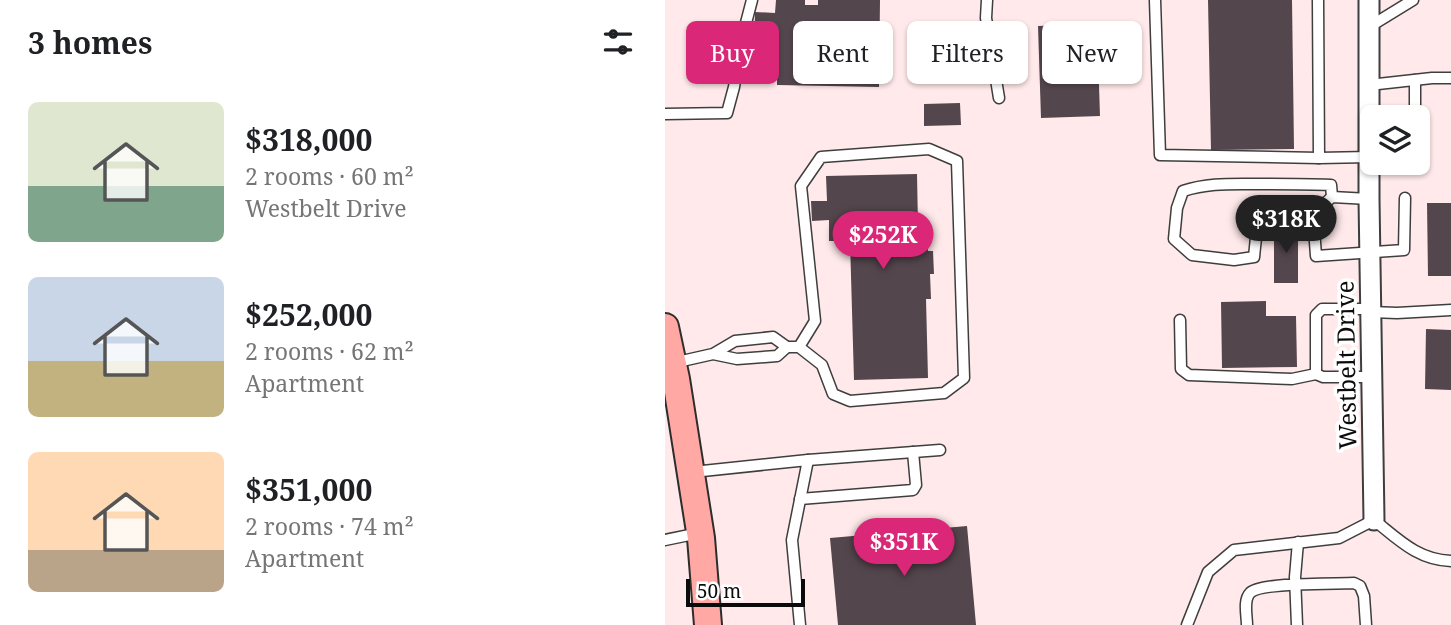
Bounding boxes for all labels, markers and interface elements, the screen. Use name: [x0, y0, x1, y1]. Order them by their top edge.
chip: Buy: [686, 21, 779, 84]
chip: Rent: [793, 21, 893, 84]
chip: Filters: [907, 21, 1028, 84]
chip: New: [1042, 21, 1142, 84]
text: 3 homes: [28, 22, 152, 63]
icon: filters: [599, 23, 637, 61]
map controls: [1360, 105, 1430, 175]
button: layers: [1360, 105, 1430, 175]
text: $318,000: [245, 119, 372, 160]
icon: home: [84, 130, 168, 214]
text: 2 rooms · 60 m²: [245, 160, 414, 192]
text: Westbelt Drive: [245, 192, 407, 224]
pin: $318K: [1237, 196, 1335, 255]
text: $318K: [1252, 202, 1320, 234]
pin: $252K: [834, 212, 932, 271]
text: $252K: [849, 218, 917, 250]
street label: Westbelt Drive: [1328, 280, 1363, 450]
text: $252,000: [245, 294, 372, 335]
icon: home: [84, 305, 168, 389]
text: 2 rooms · 62 m²: [245, 335, 414, 367]
text: Apartment: [245, 367, 364, 399]
text: $351,000: [245, 469, 372, 510]
icon: home: [84, 480, 168, 564]
text: 2 rooms · 74 m²: [245, 510, 414, 542]
pin: $351K: [855, 518, 953, 578]
text: $351K: [870, 525, 938, 557]
text: Apartment: [245, 542, 364, 574]
scale bar: [686, 576, 805, 608]
text: 50 m: [697, 578, 741, 604]

